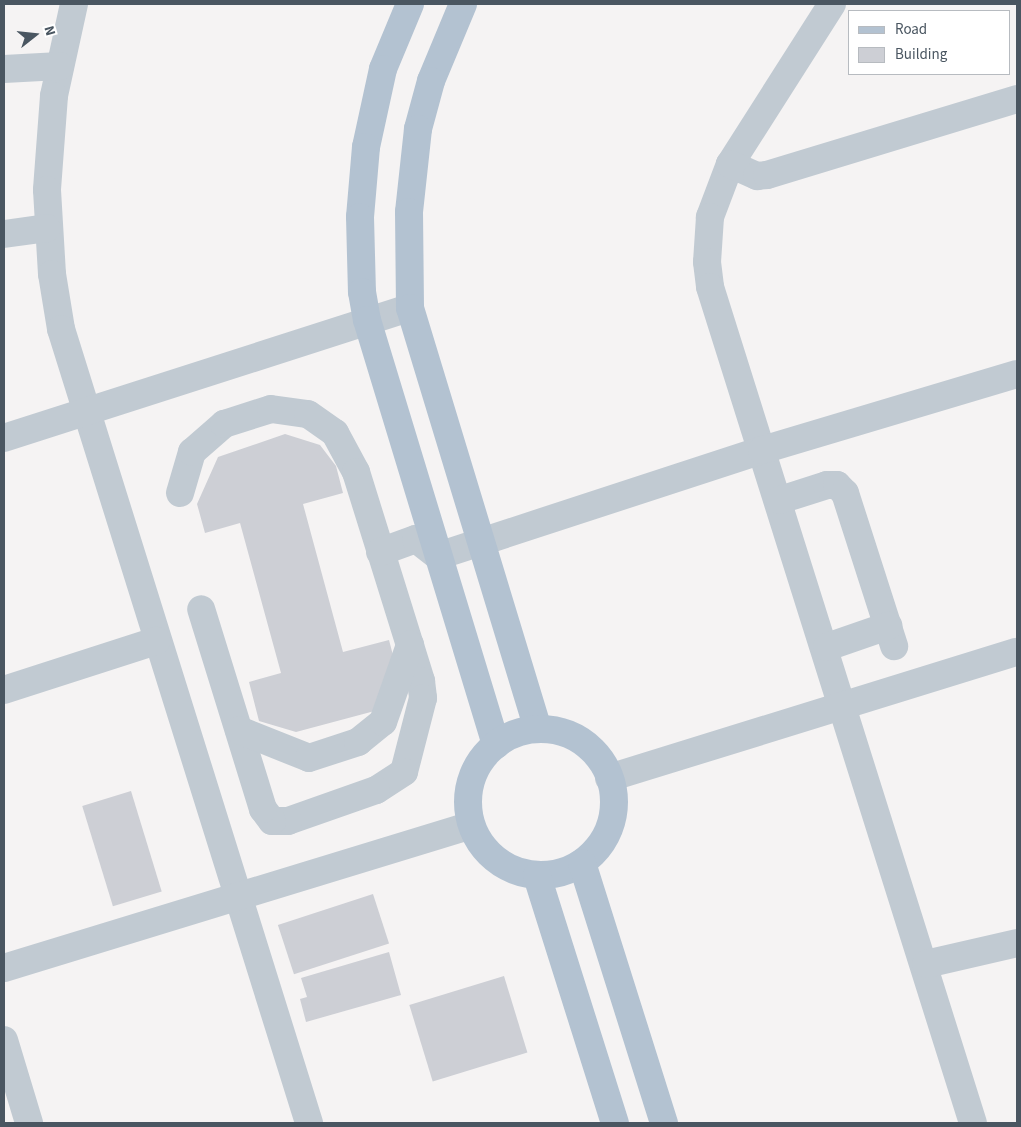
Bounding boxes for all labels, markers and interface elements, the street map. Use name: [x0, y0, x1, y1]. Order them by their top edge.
north arrow: [10, 10, 60, 60]
legend: [848, 10, 1011, 75]
text: Road: [895, 19, 927, 40]
text: N: [39, 24, 60, 38]
text: Building: [895, 44, 947, 65]

